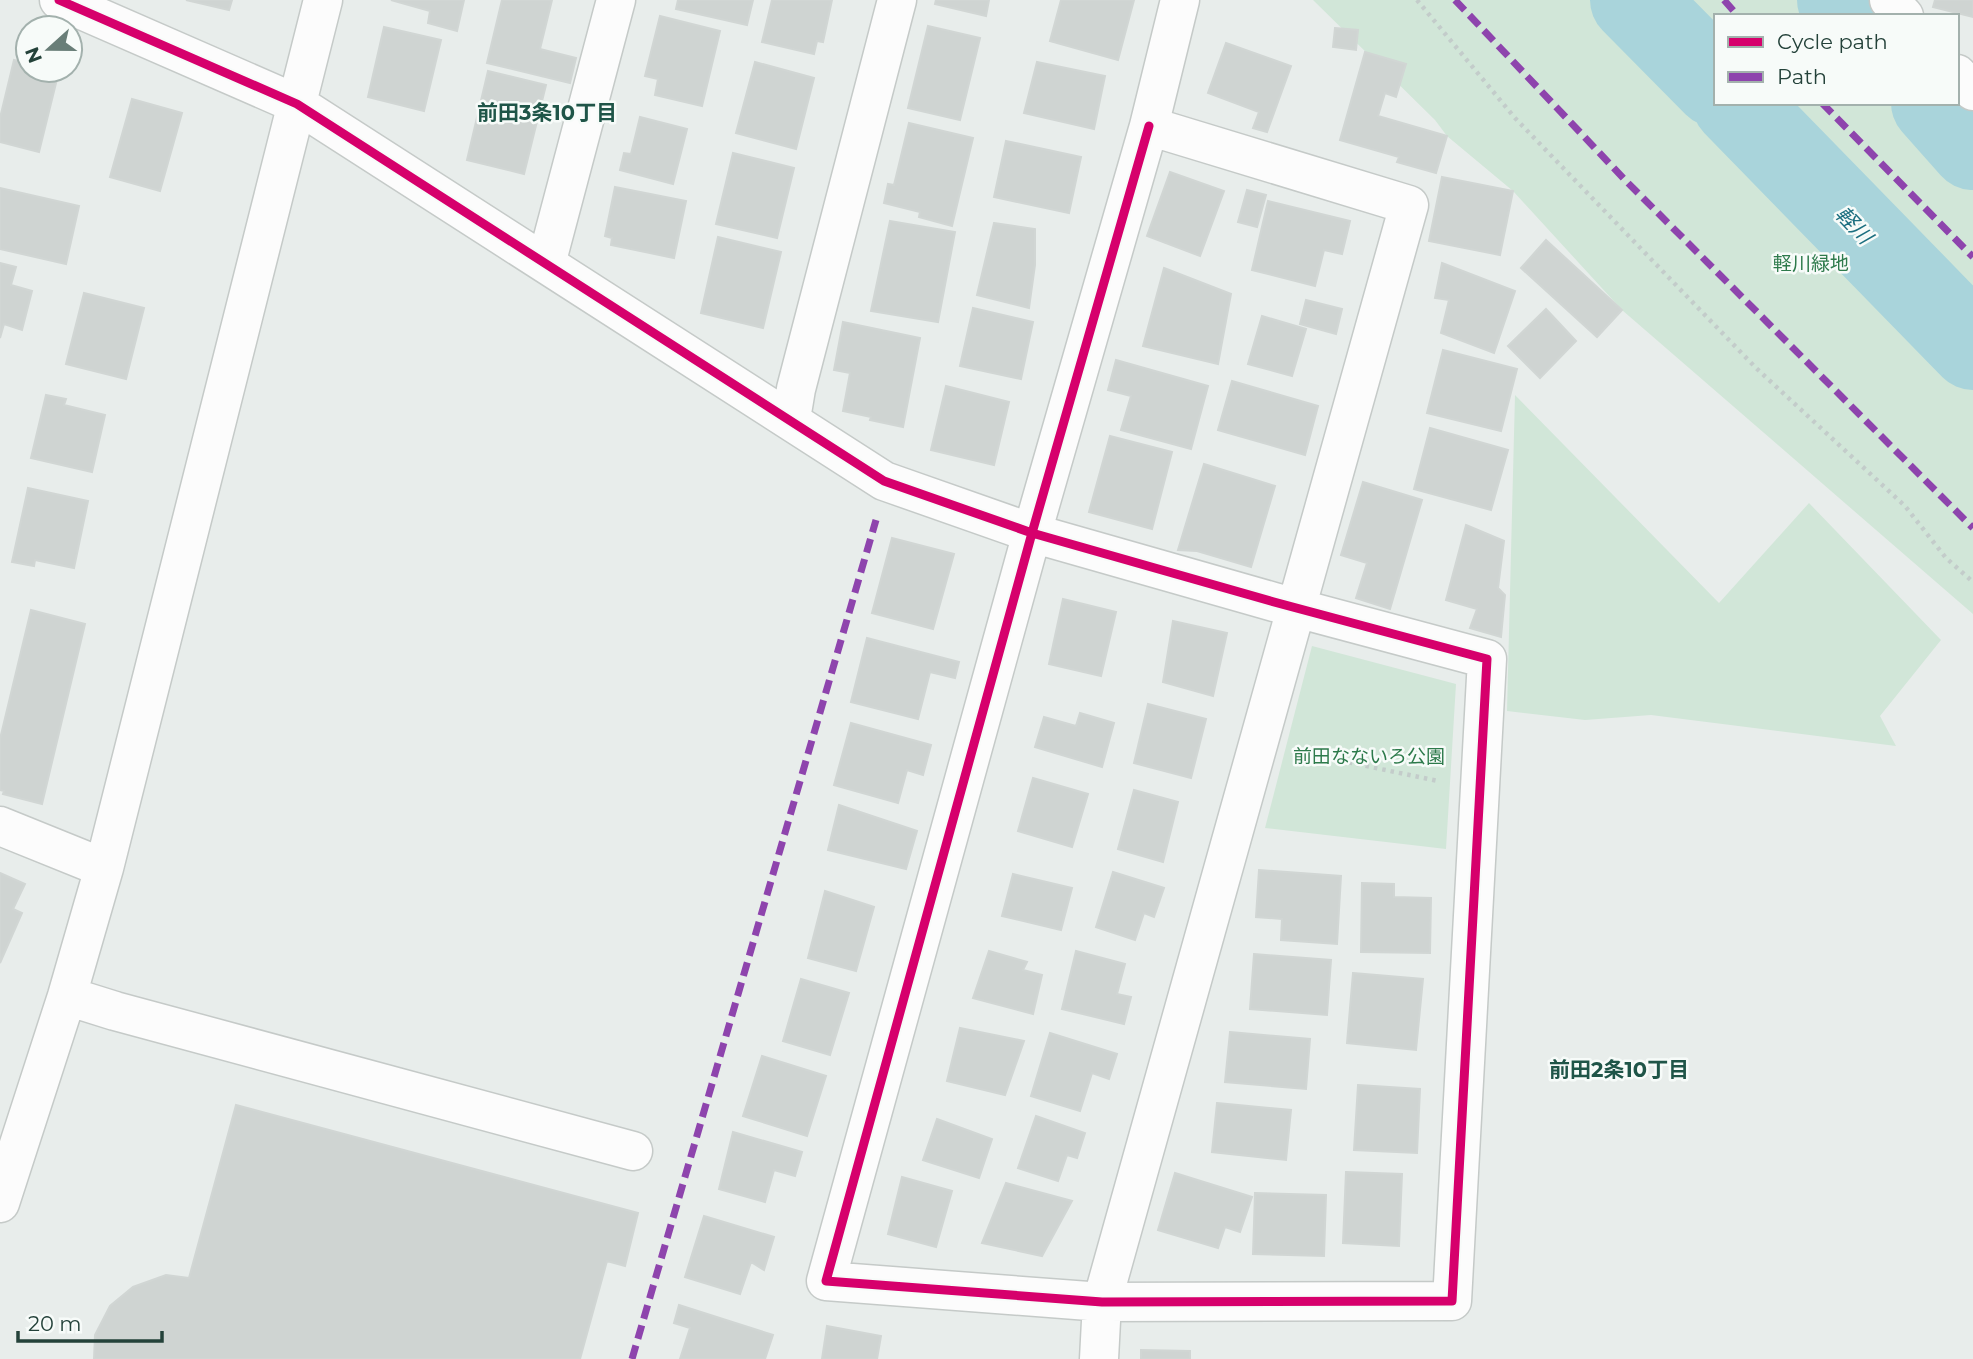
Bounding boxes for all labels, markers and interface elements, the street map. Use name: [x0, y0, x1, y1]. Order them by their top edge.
north arrow: [14, 14, 84, 84]
legend: [1714, 14, 1959, 105]
text: Cycle path: [1777, 29, 1888, 54]
text: N: [20, 44, 47, 66]
text: Path: [1777, 64, 1827, 89]
district label: 前田3条10丁目: [477, 100, 617, 125]
water label: 軽川: [1830, 201, 1879, 250]
park label: 軽川緑地: [1773, 252, 1849, 275]
park label: 前田なないろ公園: [1293, 745, 1445, 768]
district label: 前田2条10丁目: [1549, 1057, 1689, 1082]
scale bar: [18, 1300, 161, 1344]
text: 20 m: [28, 1311, 82, 1336]

